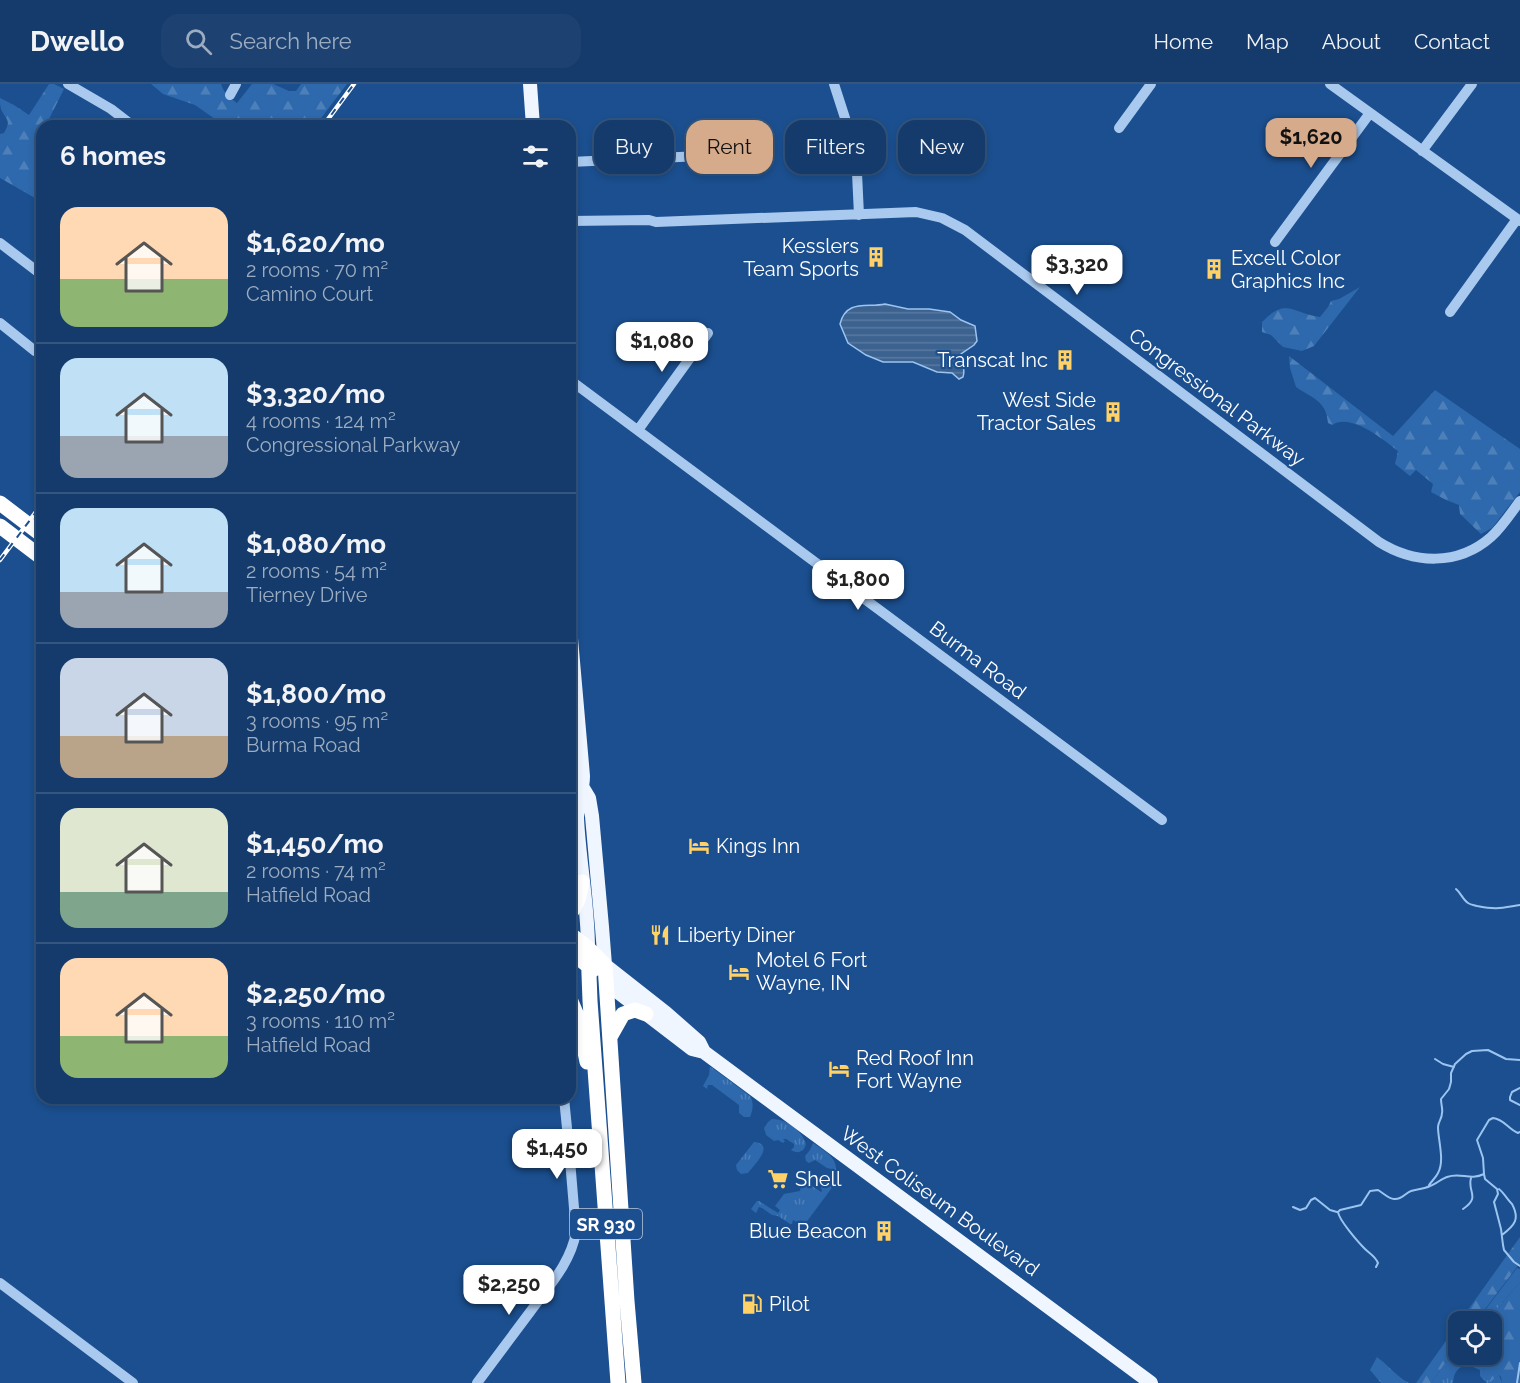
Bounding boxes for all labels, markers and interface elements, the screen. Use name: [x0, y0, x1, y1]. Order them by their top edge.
search box: [161, 14, 581, 68]
text: Dwello: [30, 25, 125, 58]
icon: search: [182, 25, 215, 58]
text: Search here: [230, 28, 352, 54]
text: Home: [1154, 29, 1213, 54]
text: Map: [1246, 29, 1289, 54]
text: About: [1322, 29, 1381, 54]
text: Contact: [1414, 29, 1490, 54]
pin: $1,620: [1262, 118, 1360, 169]
chip: Buy: [594, 120, 674, 174]
chip: Rent: [686, 120, 773, 174]
chip: Filters: [785, 120, 886, 174]
chip: New: [898, 120, 985, 174]
text: $1,620: [1280, 125, 1342, 149]
icon: filters: [519, 140, 552, 173]
text: 6 homes: [60, 141, 166, 171]
text: $1,620/mo: [246, 228, 385, 258]
icon: home: [108, 231, 180, 303]
place label: Kesslers Team Sports: [743, 234, 859, 281]
building icon: Kesslers Team Sports: [864, 245, 888, 269]
pin: $3,320: [1028, 245, 1126, 296]
place label: Excell Color Graphics Inc: [1231, 246, 1345, 293]
text: $3,320: [1045, 252, 1109, 276]
building icon: Excell Color Graphics Inc: [1202, 257, 1226, 281]
text: 2 rooms · 70 m²: [246, 258, 388, 282]
text: Camino Court: [246, 282, 373, 306]
pin: $1,080: [613, 322, 711, 373]
street label: Congressional Parkway: [1124, 323, 1310, 471]
text: $1,080: [630, 329, 694, 353]
place label: Transcat Inc: [937, 348, 1048, 372]
building icon: Transcat Inc: [1053, 348, 1077, 372]
text: $3,320/mo: [246, 379, 385, 409]
icon: home: [108, 382, 180, 454]
place label: West Side Tractor Sales: [977, 388, 1096, 435]
building icon: West Side Tractor Sales: [1101, 400, 1125, 424]
text: 4 rooms · 124 m²: [246, 409, 396, 433]
text: Congressional Parkway: [246, 433, 460, 457]
text: $1,080/mo: [246, 529, 386, 559]
icon: home: [108, 532, 180, 604]
text: 2 rooms · 54 m²: [246, 559, 387, 583]
pin: $1,800: [809, 560, 907, 611]
text: $1,800: [826, 567, 890, 591]
text: Tierney Drive: [246, 583, 368, 607]
street label: Burma Road: [925, 616, 1031, 704]
text: $1,800/mo: [246, 679, 386, 709]
icon: home: [108, 682, 180, 754]
text: 3 rooms · 95 m²: [246, 709, 388, 733]
text: Burma Road: [246, 733, 361, 757]
text: $1,450/mo: [246, 829, 384, 859]
icon: home: [108, 832, 180, 904]
hotel icon: Kings Inn: [687, 834, 711, 858]
place label: Kings Inn: [716, 834, 800, 858]
text: 2 rooms · 74 m²: [246, 859, 386, 883]
text: Hatfield Road: [246, 883, 371, 907]
restaurant icon: Liberty Diner: [648, 923, 672, 947]
place label: Liberty Diner: [677, 923, 795, 947]
place label: Motel 6 Fort Wayne, IN: [756, 948, 868, 995]
hotel icon: Motel 6 Fort Wayne, IN: [727, 960, 751, 984]
text: $2,250/mo: [246, 979, 385, 1009]
icon: home: [108, 982, 180, 1054]
text: 3 rooms · 110 m²: [246, 1009, 395, 1033]
text: Hatfield Road: [246, 1033, 371, 1057]
place label: Red Roof Inn Fort Wayne: [856, 1046, 974, 1093]
hotel icon: Red Roof Inn Fort Wayne: [827, 1057, 851, 1081]
street label: West Coliseum Boulevard: [836, 1121, 1044, 1281]
pin: $1,450: [508, 1129, 606, 1180]
text: $1,450: [526, 1136, 588, 1160]
supermarket icon: Shell: [766, 1167, 790, 1191]
place label: Shell: [795, 1167, 842, 1191]
road number: SR 930: [570, 1209, 642, 1239]
place label: Blue Beacon: [749, 1219, 867, 1243]
building icon: Blue Beacon: [872, 1219, 896, 1243]
pin: $2,250: [460, 1265, 558, 1316]
text: $2,250: [477, 1272, 541, 1296]
fuel station icon: Pilot: [740, 1292, 764, 1316]
place label: Pilot: [769, 1292, 810, 1316]
map controls: [1448, 1311, 1502, 1365]
button: locate: [1448, 1311, 1502, 1365]

